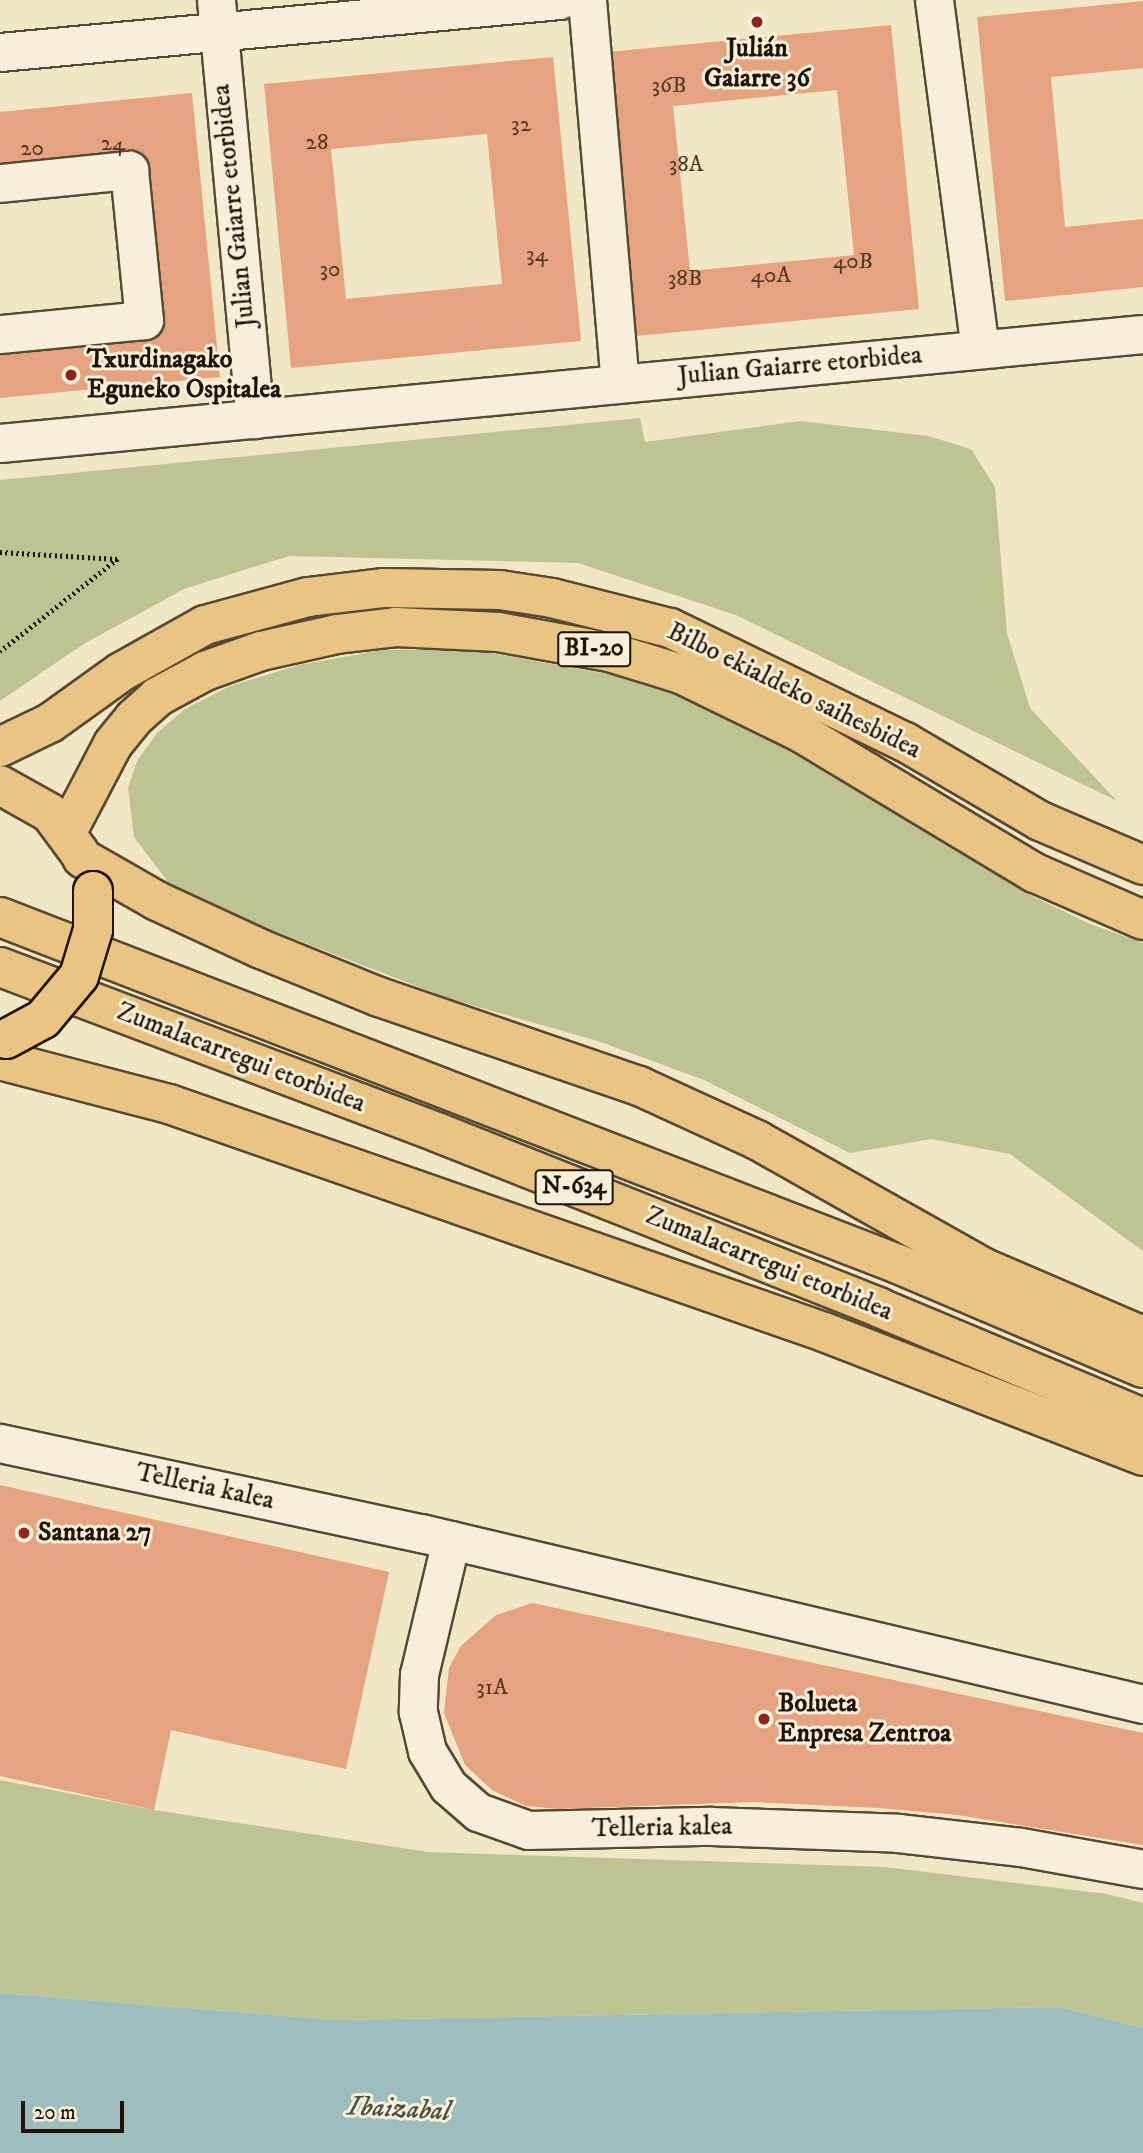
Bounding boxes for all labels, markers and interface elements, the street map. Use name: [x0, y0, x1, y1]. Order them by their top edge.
marker: Julián Gaiarre 36: [749, 14, 765, 30]
place label: Julián Gaiarre 36: [704, 33, 810, 94]
house number: 36B: [651, 72, 687, 100]
street label: Julian Gaiarre etorbidea: [206, 83, 262, 329]
house number: 32: [511, 111, 531, 139]
house number: 28: [306, 129, 328, 157]
house number: 24: [101, 130, 125, 158]
house number: 20: [20, 135, 44, 163]
house number: 38A: [669, 151, 703, 179]
house number: 34: [526, 241, 548, 269]
house number: 40B: [833, 248, 873, 276]
house number: 30: [320, 256, 340, 284]
house number: 40A: [751, 262, 791, 290]
house number: 38B: [668, 265, 702, 293]
street label: Julian Gaiarre etorbidea: [677, 340, 923, 392]
place label: Txurdinagako Eguneko Ospitalea: [87, 344, 281, 406]
marker: Txurdinagako Eguneko Ospitalea: [61, 365, 81, 385]
street label: Bilbo ekialdeko saihesbidea: [662, 616, 926, 766]
road number: BI-20: [556, 628, 632, 670]
street label: Zumalacarregui etorbidea: [112, 996, 370, 1120]
road number: N-634: [534, 1167, 614, 1208]
street label: Zumalacarregui etorbidea: [641, 1200, 897, 1328]
street label: Telleria kalea: [133, 1457, 277, 1517]
place label: Santana 27: [38, 1517, 152, 1549]
marker: Santana 27: [16, 1525, 32, 1541]
house number: 31A: [476, 1674, 508, 1702]
place label: Bolueta Enpresa Zentroa: [778, 1688, 951, 1750]
marker: Bolueta Enpresa Zentroa: [756, 1711, 772, 1727]
street label: Telleria kalea: [591, 1811, 733, 1845]
scale bar: [24, 2086, 128, 2130]
water label: Ibaizabal: [347, 2090, 451, 2128]
text: 20 m: [34, 2100, 76, 2126]

